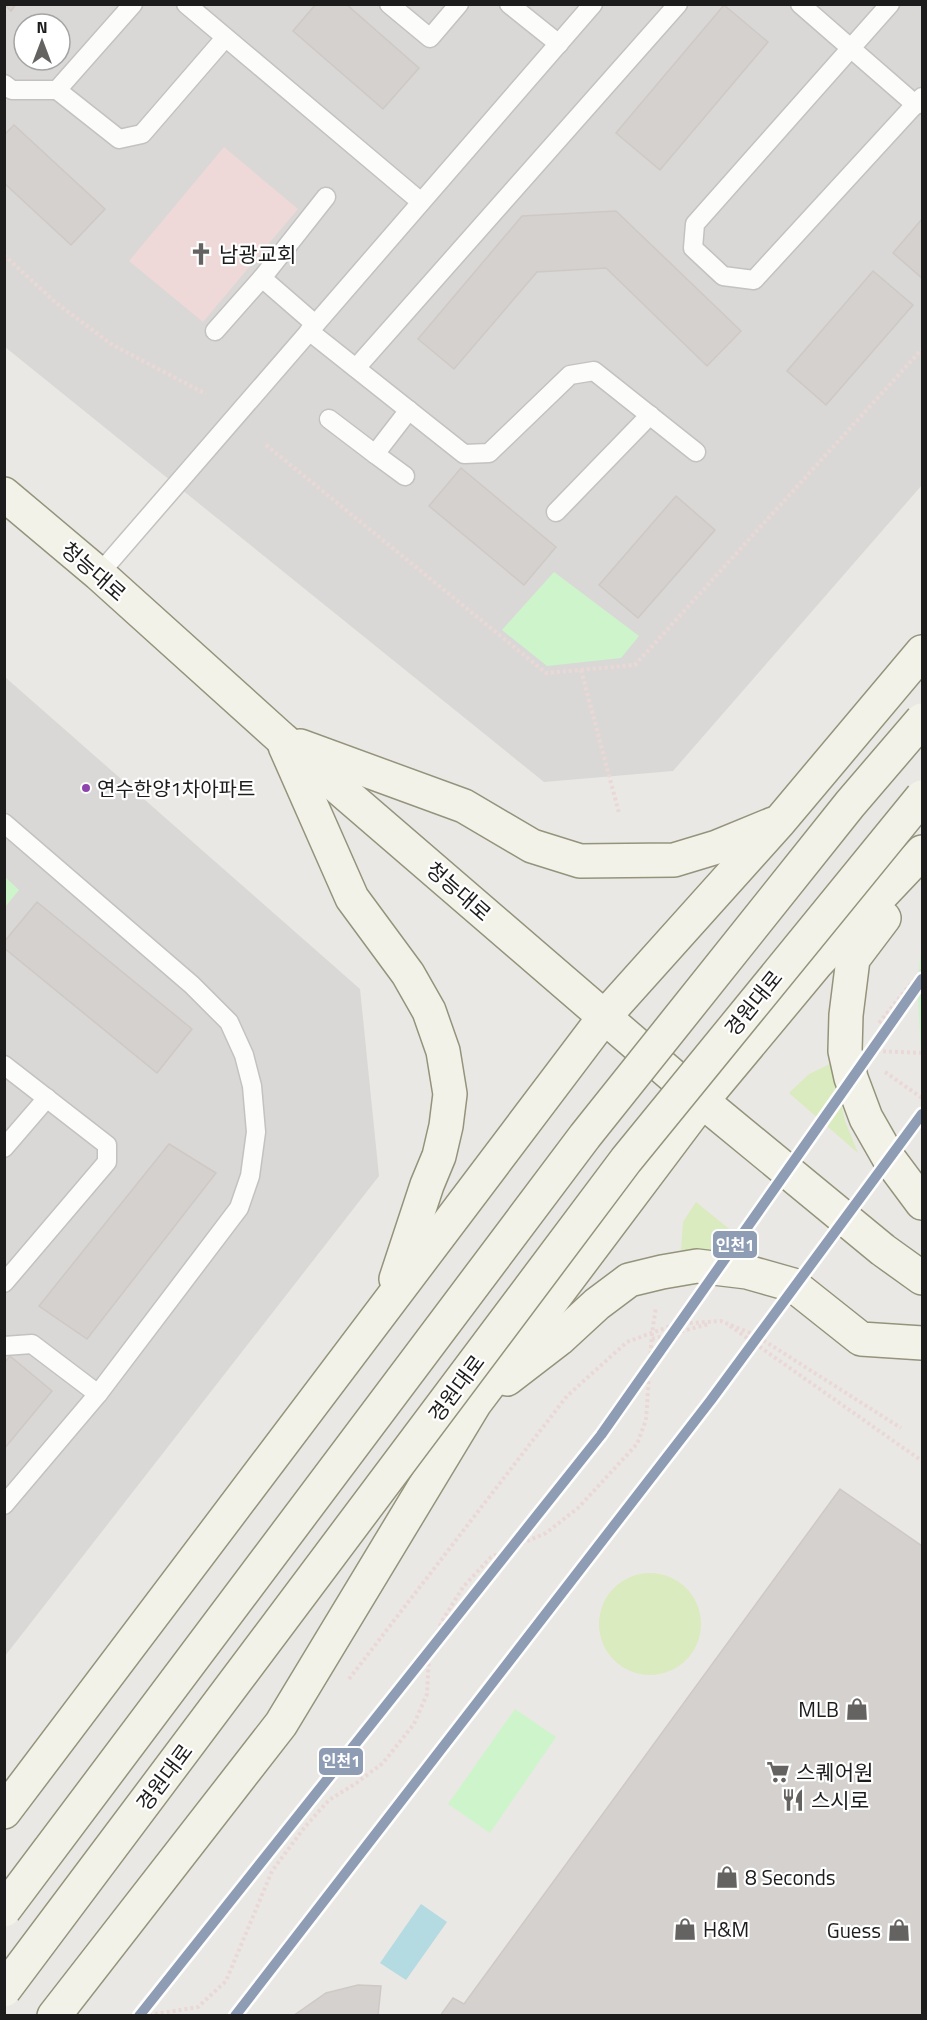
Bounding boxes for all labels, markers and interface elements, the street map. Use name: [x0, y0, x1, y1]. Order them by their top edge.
north arrow: [12, 12, 72, 72]
text: N: [36, 15, 48, 39]
place label: 남광교회: [219, 238, 296, 270]
church icon: 남광교회: [188, 241, 214, 267]
street label: 청능대로: [54, 534, 134, 608]
place label: 연수한양1차아파트: [97, 773, 255, 804]
marker: 연수한양1차아파트: [80, 782, 92, 794]
street label: 청능대로: [419, 854, 499, 928]
street label: 경원대로: [716, 963, 790, 1043]
line badge: 인천1: [712, 1230, 758, 1259]
text: 인천1: [716, 1233, 754, 1257]
street label: 경원대로: [420, 1348, 492, 1428]
place label: MLB: [798, 1693, 839, 1725]
shop icon: MLB: [844, 1696, 870, 1722]
street label: 경원대로: [128, 1737, 200, 1817]
line badge: 인천1: [318, 1747, 364, 1776]
text: 인천1: [322, 1749, 360, 1773]
place label: 스퀘어원: [796, 1756, 873, 1788]
supermarket icon: 스퀘어원: [765, 1759, 791, 1785]
place label: 스시로: [811, 1784, 869, 1816]
restaurant icon: 스시로: [780, 1787, 806, 1813]
place label: 8 Seconds: [745, 1861, 836, 1893]
shop icon: 8 Seconds: [714, 1864, 740, 1890]
place label: H&M: [703, 1913, 749, 1945]
place label: Guess: [827, 1914, 881, 1946]
shop icon: H&M: [672, 1916, 698, 1942]
shop icon: Guess: [886, 1917, 912, 1943]

